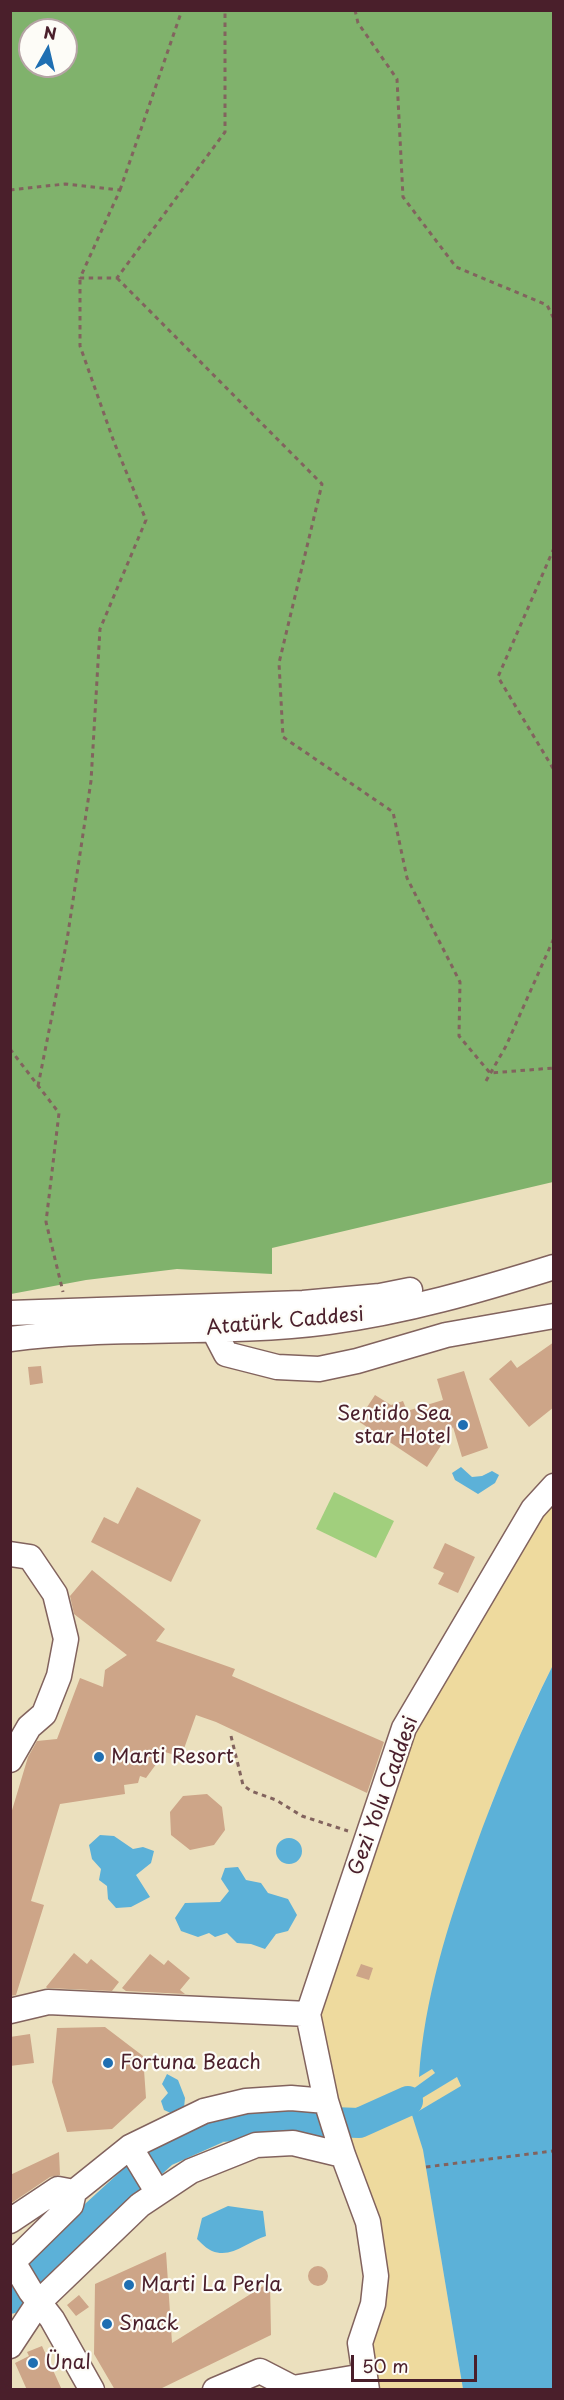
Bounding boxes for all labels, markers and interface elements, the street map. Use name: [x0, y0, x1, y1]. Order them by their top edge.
north arrow: [18, 18, 78, 78]
text: N: [42, 19, 58, 45]
street label: Atatürk Caddesi: [205, 1303, 365, 1341]
place label: Sentido Sea star Hotel: [337, 1402, 451, 1449]
marker: Sentido Sea star Hotel: [456, 1418, 470, 1432]
street label: Gezi Yolu Caddesi: [344, 1713, 424, 1879]
place label: Marti Resort: [111, 1745, 234, 1769]
marker: Marti Resort: [92, 1750, 106, 1764]
place label: Fortuna Beach: [120, 2051, 261, 2075]
marker: Fortuna Beach: [101, 2056, 115, 2070]
place label: Marti La Perla: [141, 2273, 282, 2297]
marker: Marti La Perla: [122, 2278, 136, 2292]
place label: Snack: [119, 2312, 179, 2336]
marker: Snack: [100, 2317, 114, 2331]
scale bar: [354, 2343, 480, 2381]
place label: Ünal: [45, 2351, 91, 2375]
text: 50 m: [362, 2352, 409, 2379]
marker: Ünal: [26, 2356, 40, 2370]

